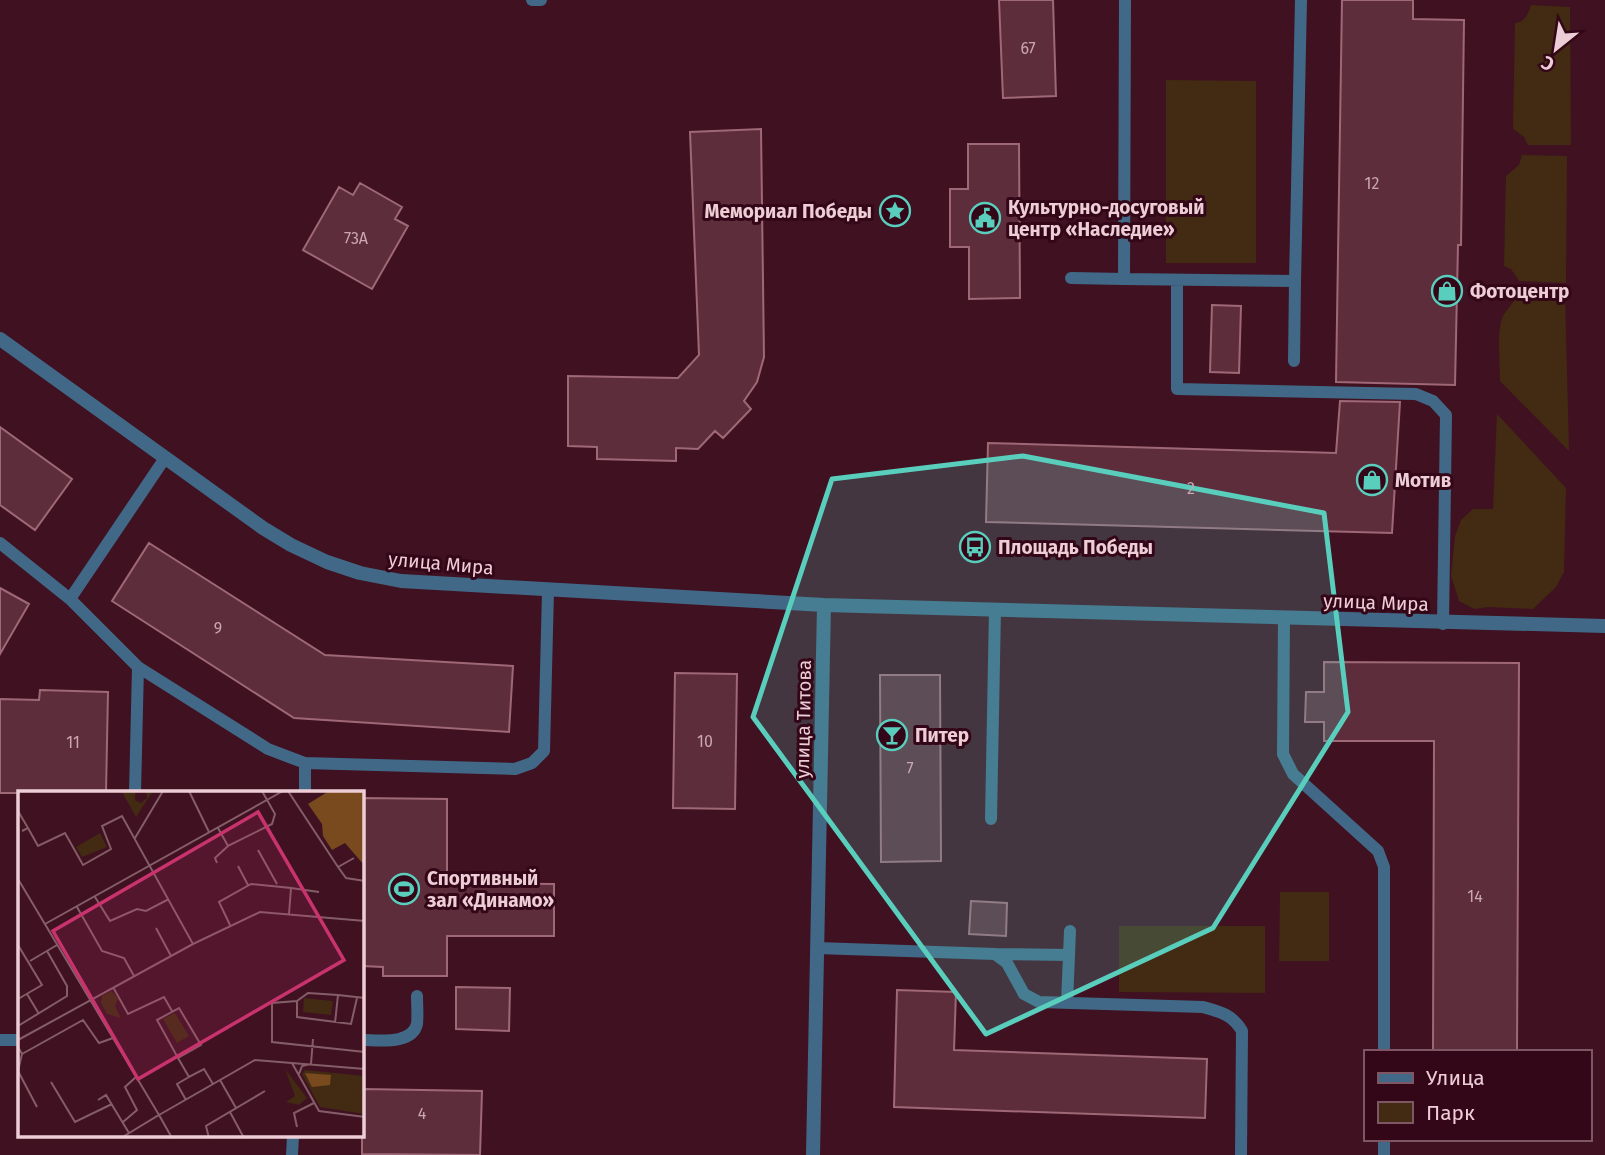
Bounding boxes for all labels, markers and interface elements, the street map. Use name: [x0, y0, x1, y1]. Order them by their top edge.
north arrow: [1521, 14, 1591, 84]
house number: 67: [1020, 39, 1036, 58]
text: С: [1537, 51, 1558, 76]
house number: 12: [1365, 174, 1379, 193]
place icon: Мемориал Победы: [878, 194, 912, 228]
place label: Культурно-досуговый центр «Наследие»: [1008, 196, 1204, 241]
place label: Мемориал Победы: [704, 200, 872, 223]
public building icon: Культурно-досуговый центр «Наследие»: [968, 201, 1002, 235]
house number: 73А: [344, 229, 369, 248]
shop icon: Фотоцентр: [1430, 274, 1464, 308]
place label: Фотоцентр: [1470, 280, 1569, 303]
shop icon: Мотив: [1355, 463, 1389, 497]
place label: Мотив: [1395, 469, 1451, 492]
house number: 2: [1187, 479, 1195, 498]
bus stop icon: Площадь Победы: [958, 530, 992, 564]
place label: Площадь Победы: [998, 536, 1153, 559]
street label: улица Мира: [387, 547, 495, 580]
street label: улица Мира: [1323, 589, 1429, 616]
house number: 9: [214, 619, 222, 638]
street label: улица Титова: [791, 659, 816, 779]
bar icon: Питер: [875, 718, 909, 752]
place label: Питер: [915, 724, 969, 747]
house number: 10: [697, 732, 713, 751]
house number: 11: [66, 733, 80, 752]
house number: 7: [906, 759, 914, 778]
inset map: [18, 791, 364, 1138]
place label: Спортивный зал «Динамо»: [427, 867, 554, 912]
sports icon: Спортивный зал «Динамо»: [387, 872, 421, 906]
house number: 14: [1467, 887, 1483, 906]
legend: [1364, 1050, 1591, 1141]
text: Улица: [1426, 1065, 1485, 1091]
text: Парк: [1426, 1100, 1475, 1126]
house number: 4: [418, 1104, 427, 1123]

